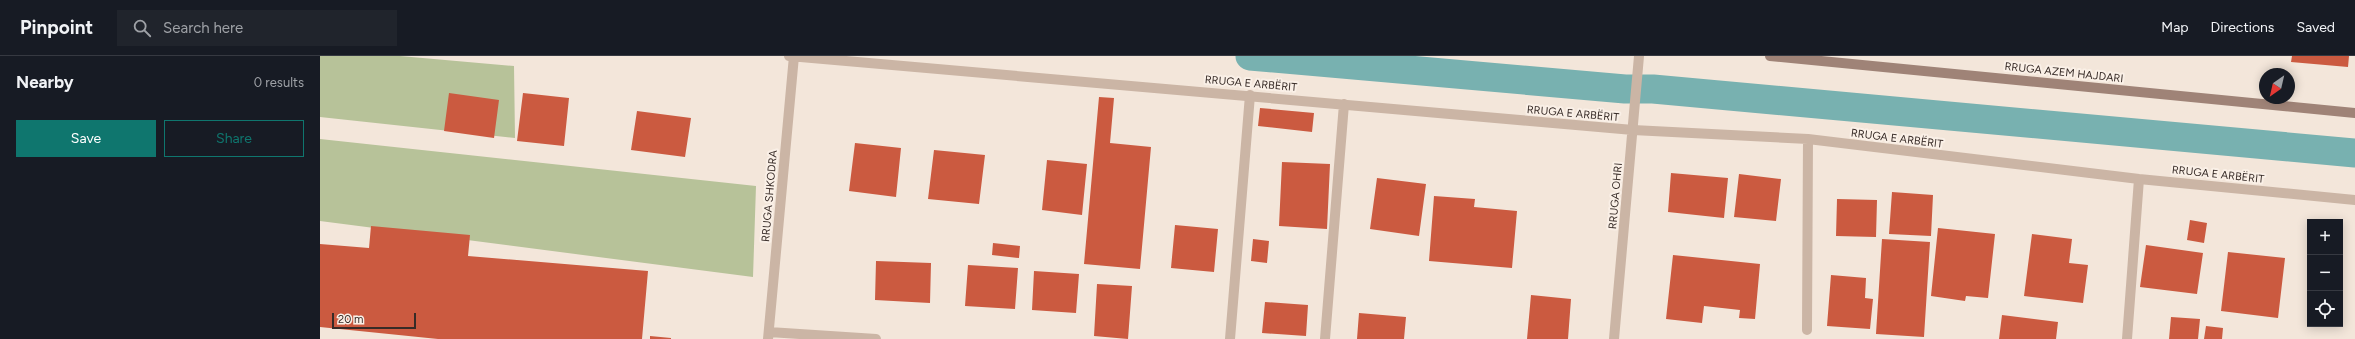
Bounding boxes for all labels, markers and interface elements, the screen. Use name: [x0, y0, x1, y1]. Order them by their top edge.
search box: [117, 10, 397, 46]
text: Pinpoint: [20, 16, 93, 39]
icon: search: [131, 17, 153, 39]
text: Search here: [163, 19, 243, 37]
text: Map: [2161, 19, 2189, 36]
text: Directions: [2211, 19, 2274, 36]
text: Saved: [2296, 19, 2335, 36]
street label: RRUGA AZEM HAJDARI: [2004, 60, 2124, 85]
north arrow: [2259, 68, 2295, 104]
text: Nearby: [16, 72, 74, 92]
street label: RRUGA E ARBËRIT: [1204, 73, 1298, 94]
text: 0 results: [254, 75, 304, 90]
street label: RRUGA E ARBËRIT: [1526, 103, 1620, 124]
button: Save: [16, 120, 156, 157]
button: Share: [164, 120, 304, 157]
street label: RRUGA E ARBËRIT: [1850, 126, 1944, 151]
street label: RRUGA SHKODRA: [759, 149, 780, 243]
street label: RRUGA OHRI: [1606, 162, 1625, 230]
street label: RRUGA E ARBËRIT: [2171, 163, 2265, 186]
map controls: [2307, 219, 2343, 327]
button: +: [2307, 219, 2343, 255]
button: −: [2307, 255, 2343, 291]
button: locate: [2307, 291, 2343, 327]
scale bar: [332, 311, 416, 330]
text: 20 m: [338, 313, 363, 326]

